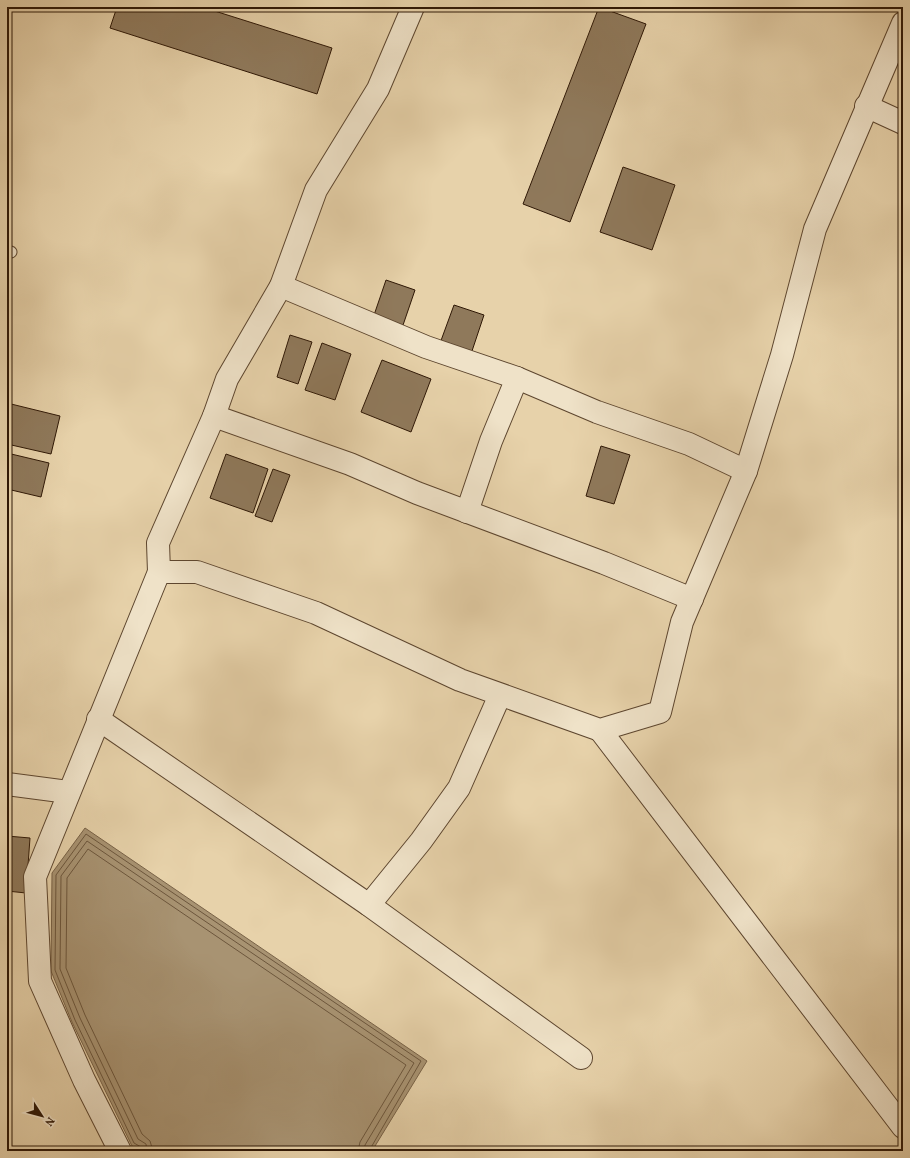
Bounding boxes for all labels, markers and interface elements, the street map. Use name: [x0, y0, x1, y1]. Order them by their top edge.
north arrow: [22, 1096, 62, 1136]
text: N: [40, 1113, 57, 1129]

